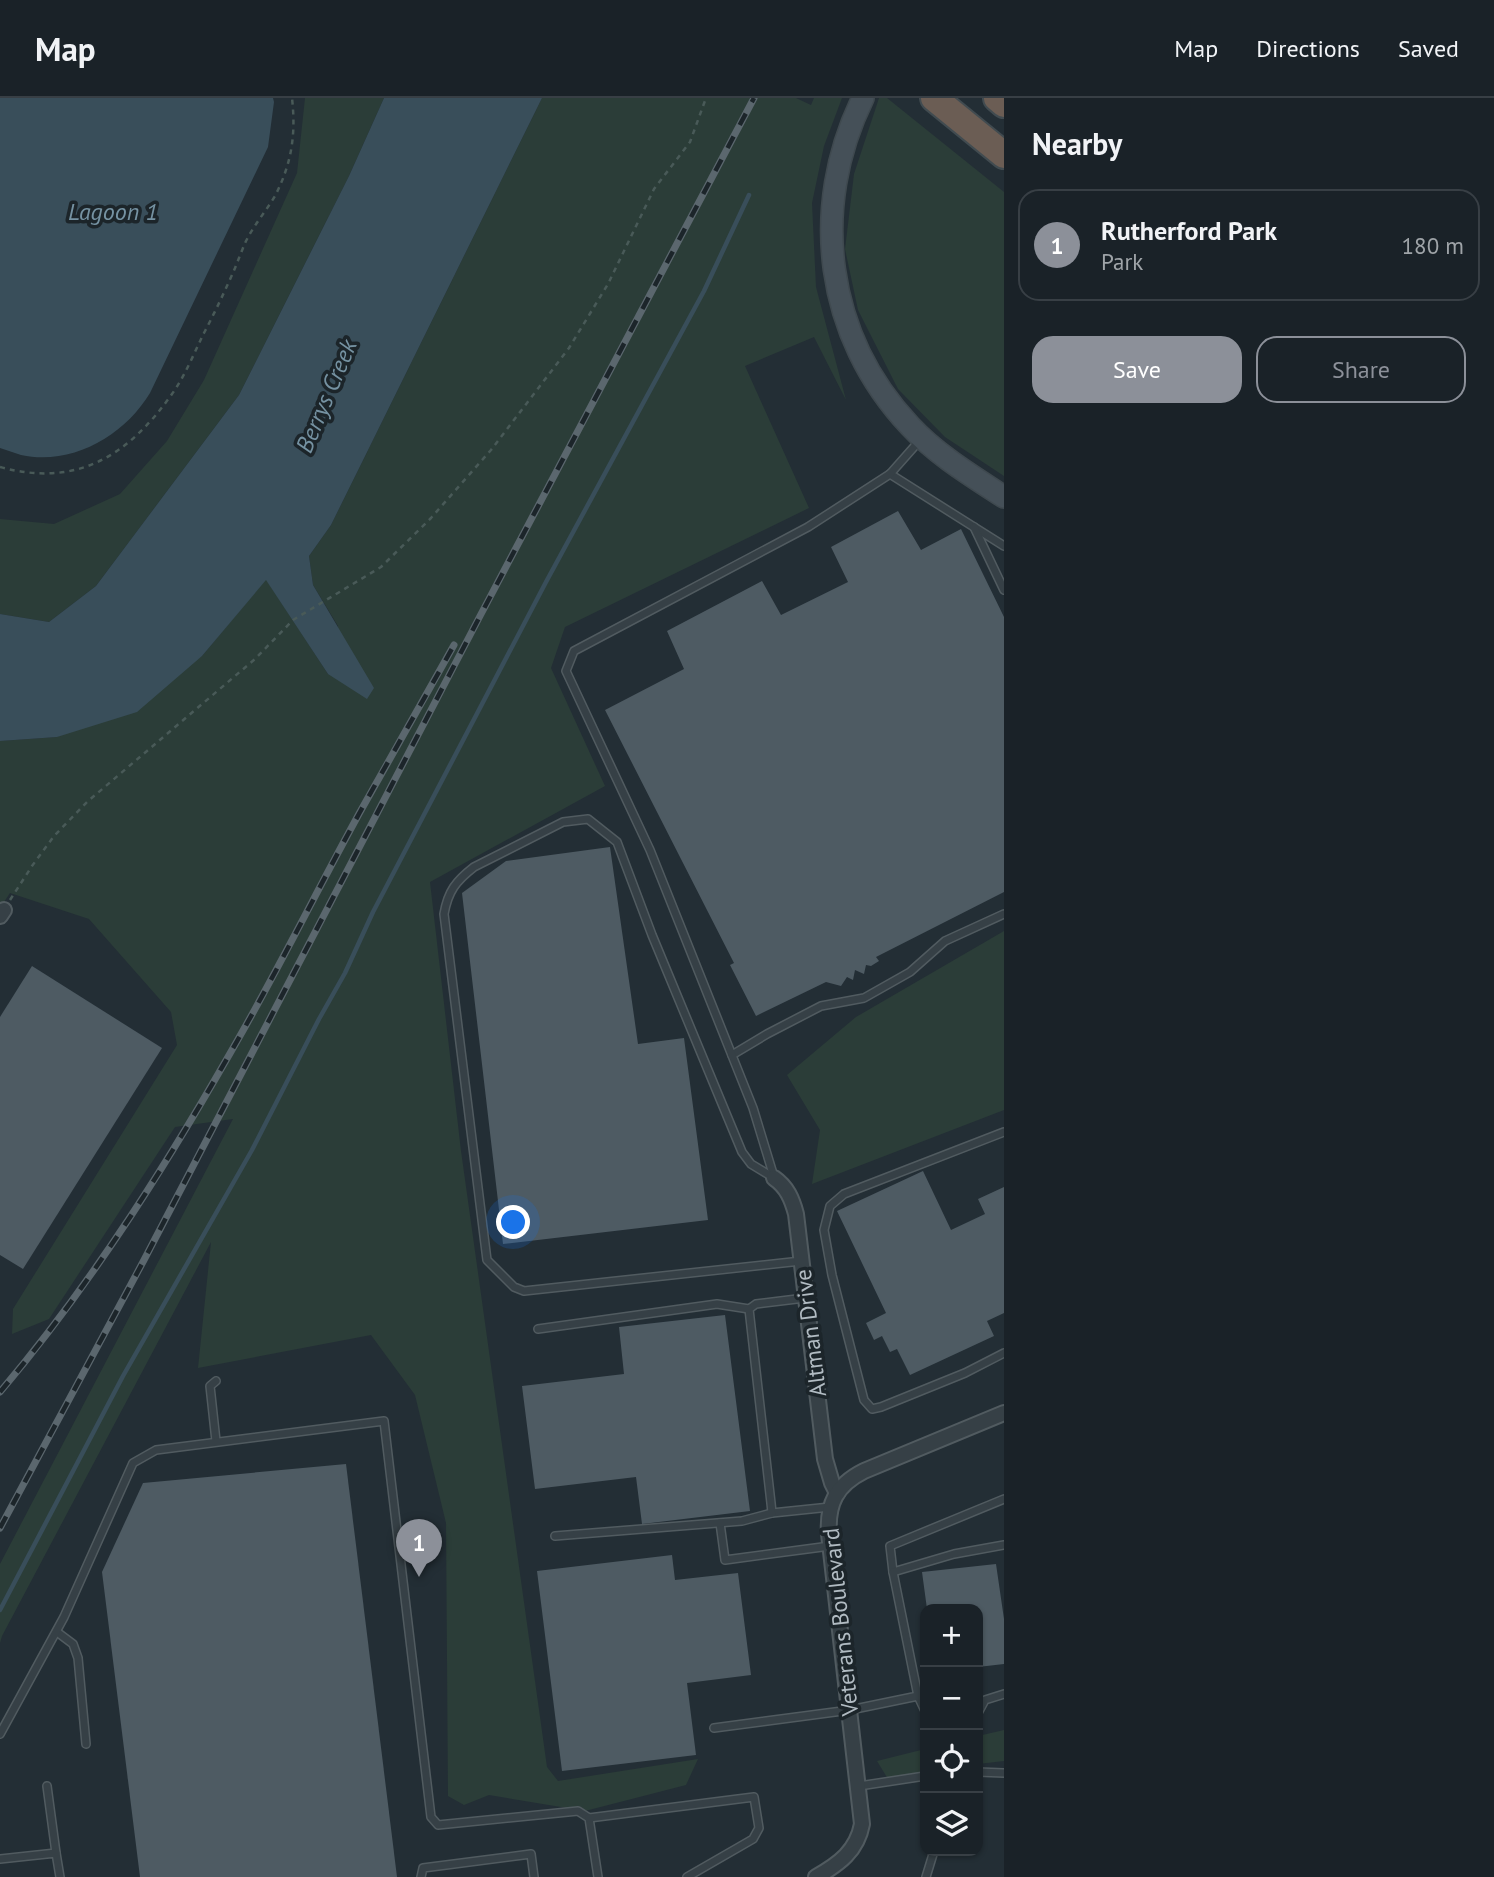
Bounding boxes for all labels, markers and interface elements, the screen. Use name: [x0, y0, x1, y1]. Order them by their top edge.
text: Map: [35, 27, 96, 70]
text: Map: [1174, 33, 1218, 64]
text: Directions: [1256, 33, 1360, 64]
text: Saved: [1398, 33, 1459, 64]
text: Nearby: [1032, 124, 1122, 163]
water label: Lagoon 1: [68, 196, 158, 227]
text: Rutherford Park: [1101, 214, 1277, 247]
text: 1: [1050, 231, 1064, 260]
text: 180 m: [1402, 231, 1464, 260]
text: Park: [1101, 247, 1143, 276]
water label: Berrys Creek: [288, 334, 364, 457]
button: Save: [1032, 336, 1242, 403]
button: Share: [1256, 336, 1466, 403]
your location: [496, 1205, 530, 1239]
street label: Altman Drive: [788, 1268, 832, 1398]
pin: 1: [396, 1519, 442, 1577]
street label: Veterans Boulevard: [816, 1526, 864, 1719]
map controls: [920, 1604, 983, 1856]
button: +: [920, 1604, 983, 1667]
button: −: [920, 1667, 983, 1730]
button: locate: [920, 1730, 983, 1793]
button: layers: [920, 1793, 983, 1856]

